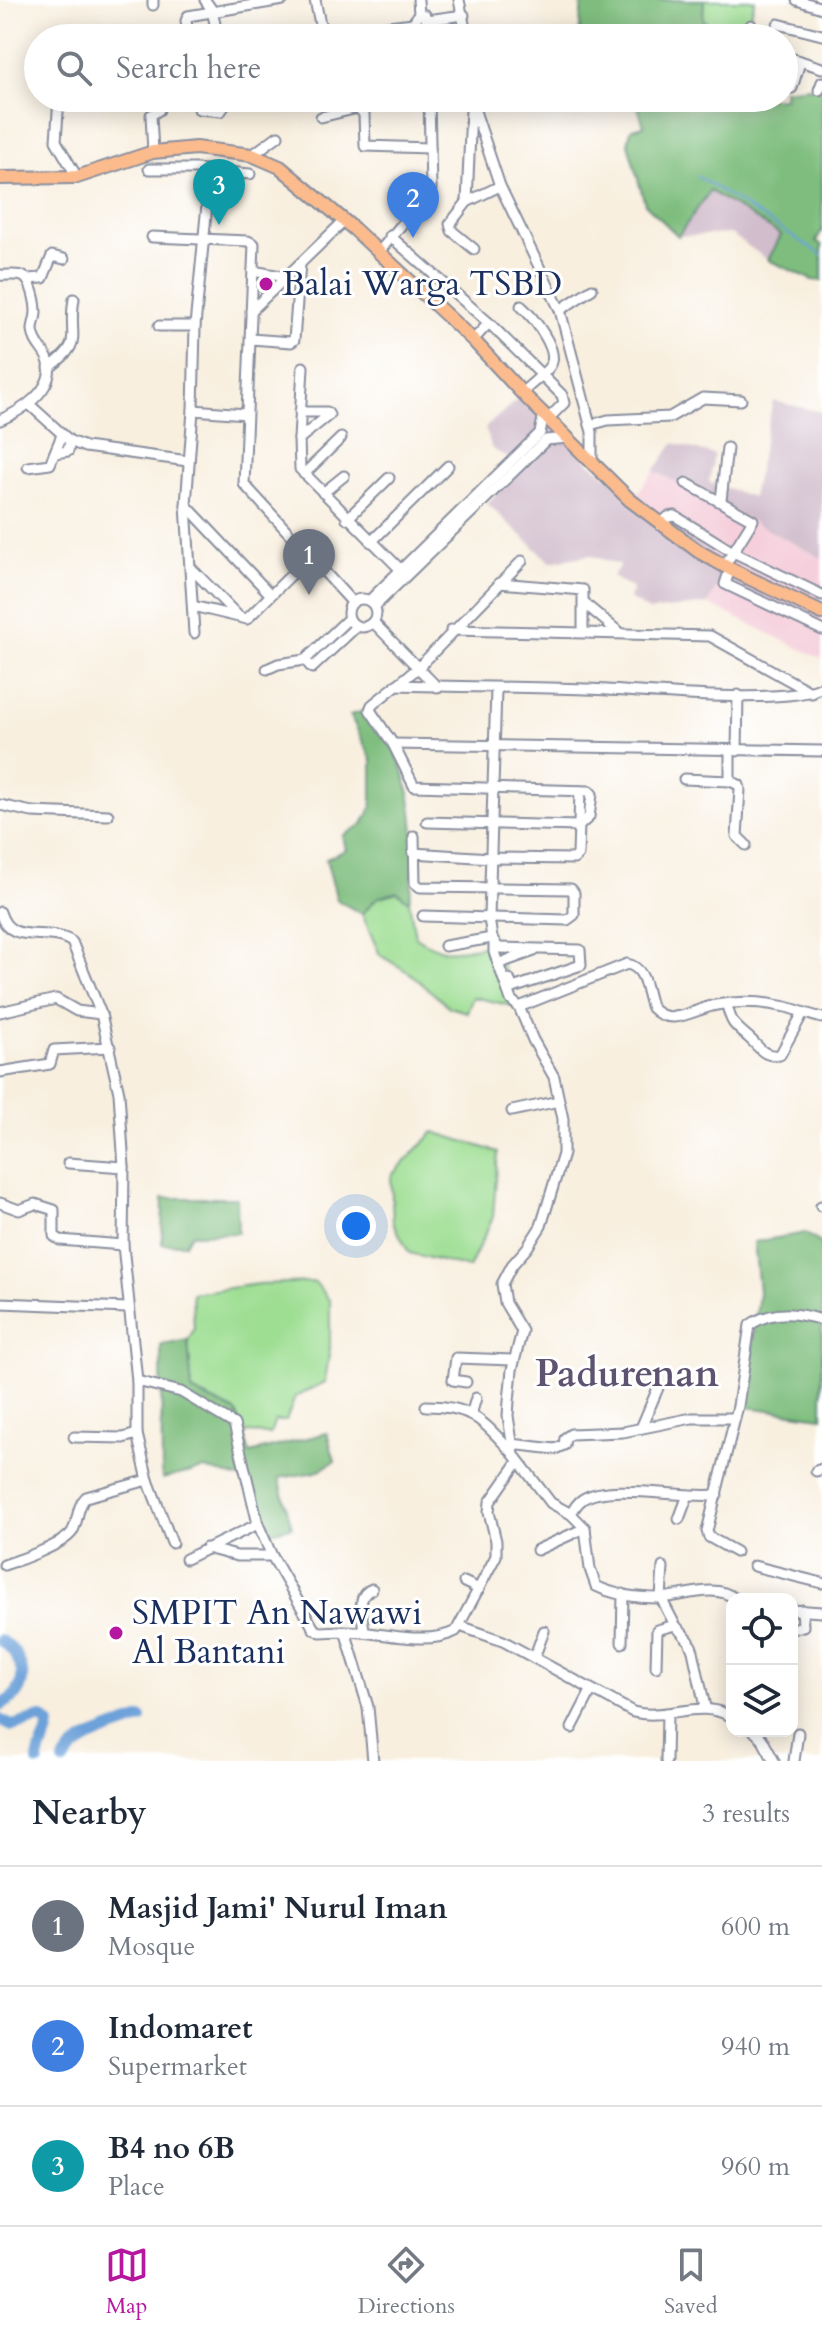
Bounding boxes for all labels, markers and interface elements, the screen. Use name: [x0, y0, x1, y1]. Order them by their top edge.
search box: [24, 24, 798, 112]
icon: search: [52, 46, 96, 90]
text: Search here: [116, 48, 261, 89]
pin: 3: [193, 159, 245, 225]
pin: 2: [387, 172, 439, 238]
place label: Balai Warga TSBD: [282, 261, 562, 307]
marker: Balai Warga TSBD: [257, 275, 275, 293]
pin: 1: [283, 529, 335, 595]
your location: [336, 1206, 376, 1246]
district label: Padurenan: [535, 1348, 719, 1400]
place label: SMPIT An Nawawi Al Bantani: [132, 1590, 422, 1675]
map controls: [726, 1593, 798, 1737]
button: locate: [726, 1593, 798, 1665]
marker: SMPIT An Nawawi Al Bantani: [107, 1624, 125, 1642]
button: layers: [726, 1665, 798, 1737]
text: Nearby: [32, 1790, 147, 1836]
text: 3 results: [702, 1796, 790, 1831]
text: Masjid Jami' Nurul Iman: [108, 1888, 447, 1929]
text: 1: [51, 1909, 65, 1944]
text: 600 m: [721, 1909, 790, 1944]
text: Mosque: [108, 1929, 195, 1964]
text: Indomaret: [108, 2008, 253, 2049]
text: 2: [51, 2029, 65, 2064]
text: 940 m: [721, 2029, 790, 2064]
text: Supermarket: [108, 2049, 247, 2084]
text: B4 no 6B: [108, 2128, 235, 2169]
text: 3: [51, 2149, 65, 2184]
text: 960 m: [721, 2149, 790, 2184]
text: Place: [108, 2169, 165, 2204]
tab: Map: [105, 2243, 149, 2321]
tab: Directions: [358, 2243, 455, 2321]
tab: Saved: [664, 2243, 717, 2321]

